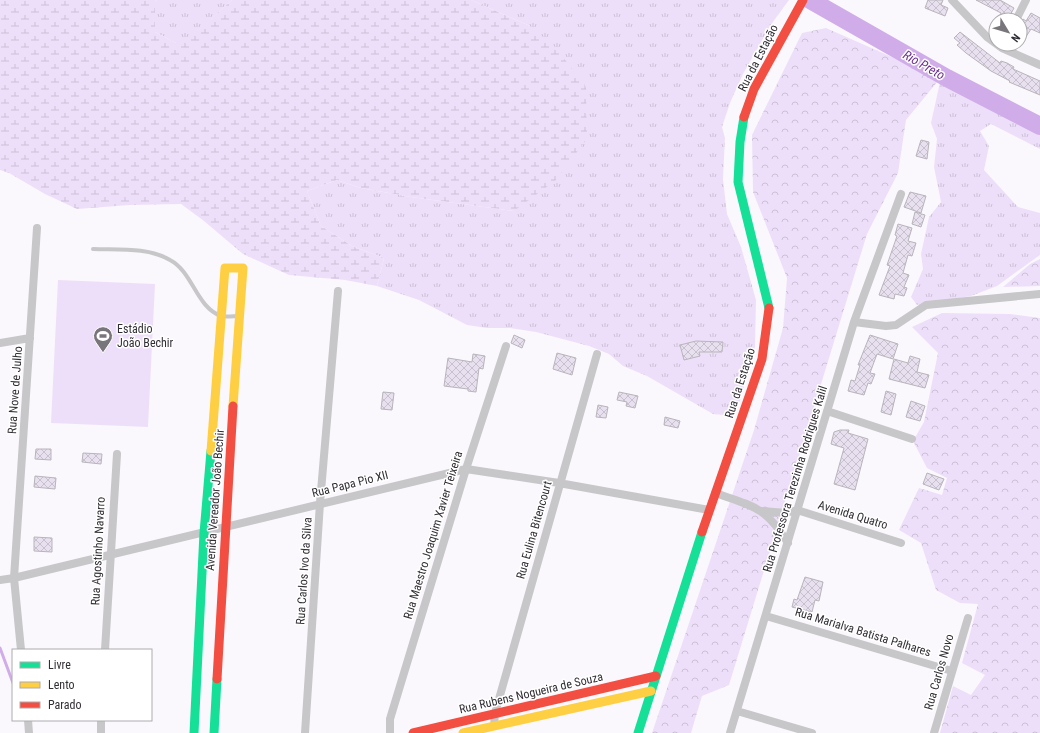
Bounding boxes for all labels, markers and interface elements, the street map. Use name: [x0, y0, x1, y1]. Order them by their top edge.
north arrow: [988, 12, 1028, 52]
street label: Rua da Estação: [735, 22, 781, 94]
text: N: [1008, 31, 1023, 45]
water label: Rio Preto: [901, 47, 947, 83]
place label: Estádio João Bechir: [117, 322, 174, 350]
sports icon: Estádio João Bechir: [92, 325, 114, 353]
street label: Rua Nove de Julho: [5, 346, 25, 434]
street label: Rua da Estação: [722, 346, 758, 420]
street label: Rua Professora Terezinha Rodrigues Kalil: [760, 384, 830, 574]
street label: Avenida Vereador João Bechir: [203, 428, 227, 571]
street label: Rua Maestro Joaquim Xavier Teixeira: [401, 449, 465, 621]
street label: Rua Papa Pio XII: [310, 468, 390, 500]
street label: Rua Eulina Bitencourt: [513, 479, 555, 581]
street label: Rua Agostinho Navarro: [88, 496, 108, 606]
street label: Avenida Quatro: [816, 498, 890, 532]
street label: Rua Carlos Ivo da Silva: [293, 517, 315, 625]
street label: Rua Marialva Batista Palhares: [793, 605, 933, 659]
street label: Rua Carlos Novo: [921, 632, 957, 712]
legend: [12, 649, 152, 721]
text: Livre: [48, 658, 71, 672]
street label: Rua Rubens Nogueira de Souza: [458, 670, 605, 716]
text: Lento: [48, 678, 75, 692]
text: Parado: [48, 698, 81, 712]

